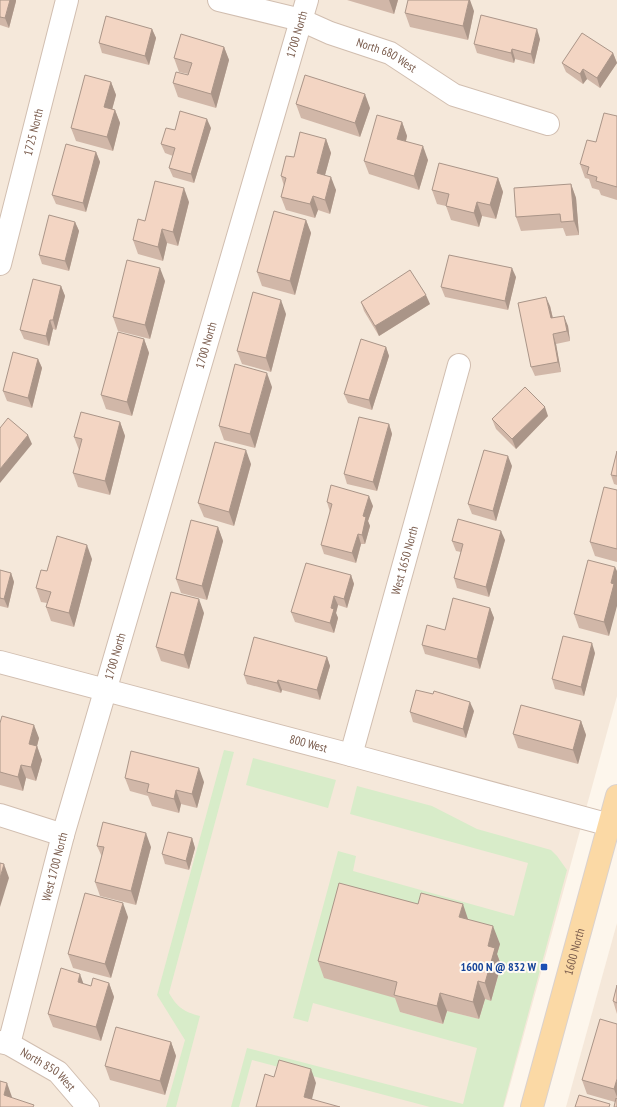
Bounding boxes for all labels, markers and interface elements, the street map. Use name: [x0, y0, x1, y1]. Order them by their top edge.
street label: 1700 North: [283, 9, 310, 59]
street label: North 680 West: [355, 34, 420, 76]
street label: 1725 North: [20, 107, 46, 157]
street label: 1700 North: [192, 320, 220, 370]
street label: West 1650 North: [388, 524, 421, 596]
street label: 1700 North: [101, 631, 129, 681]
street label: 800 West: [288, 731, 330, 756]
street label: West 1700 North: [38, 831, 70, 903]
street label: 1600 North: [560, 926, 588, 977]
place label: 1600 N @ 832 W: [461, 959, 536, 974]
marker: 1600 N @ 832 W: [539, 962, 549, 972]
street label: North 850 West: [18, 1044, 79, 1094]

